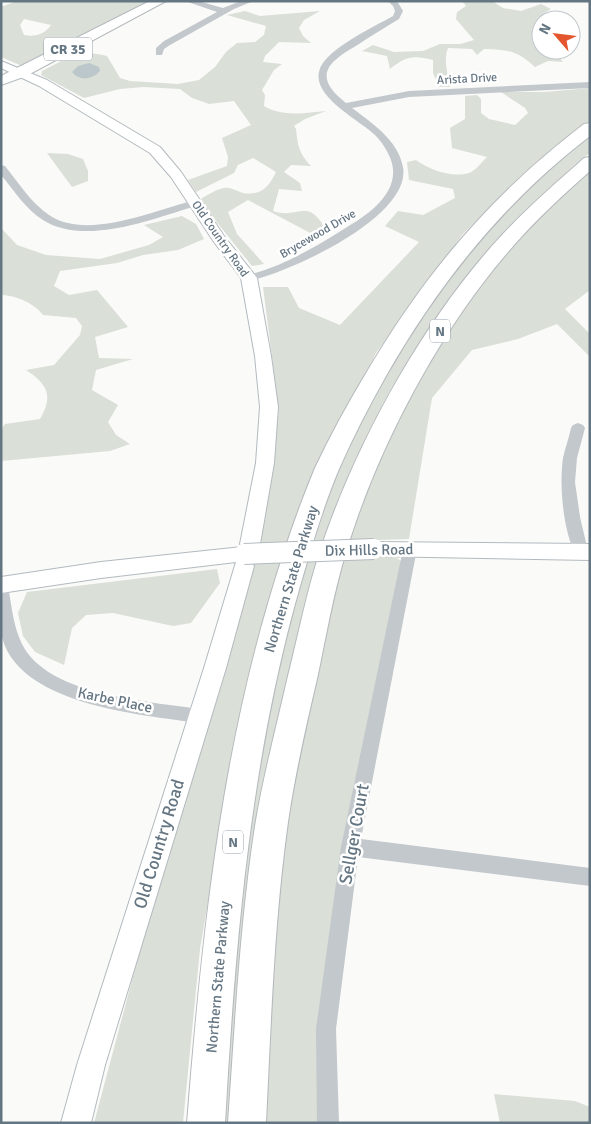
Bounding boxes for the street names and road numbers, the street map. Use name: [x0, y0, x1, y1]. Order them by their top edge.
road number: CR 35: [44, 38, 92, 61]
street label: Arista Drive: [437, 70, 497, 88]
street label: Old Country Road: [188, 198, 252, 280]
street label: Brycewood Drive: [277, 206, 359, 262]
road number: N: [430, 320, 450, 342]
street label: Northern State Parkway: [260, 503, 322, 655]
street label: Dix Hills Road: [324, 540, 414, 560]
street label: Karbe Place: [76, 683, 154, 717]
street label: Old Country Road: [129, 776, 189, 912]
street label: Sellger Court: [334, 782, 374, 886]
road number: N: [223, 830, 243, 854]
street label: Northern State Parkway: [202, 900, 234, 1054]

